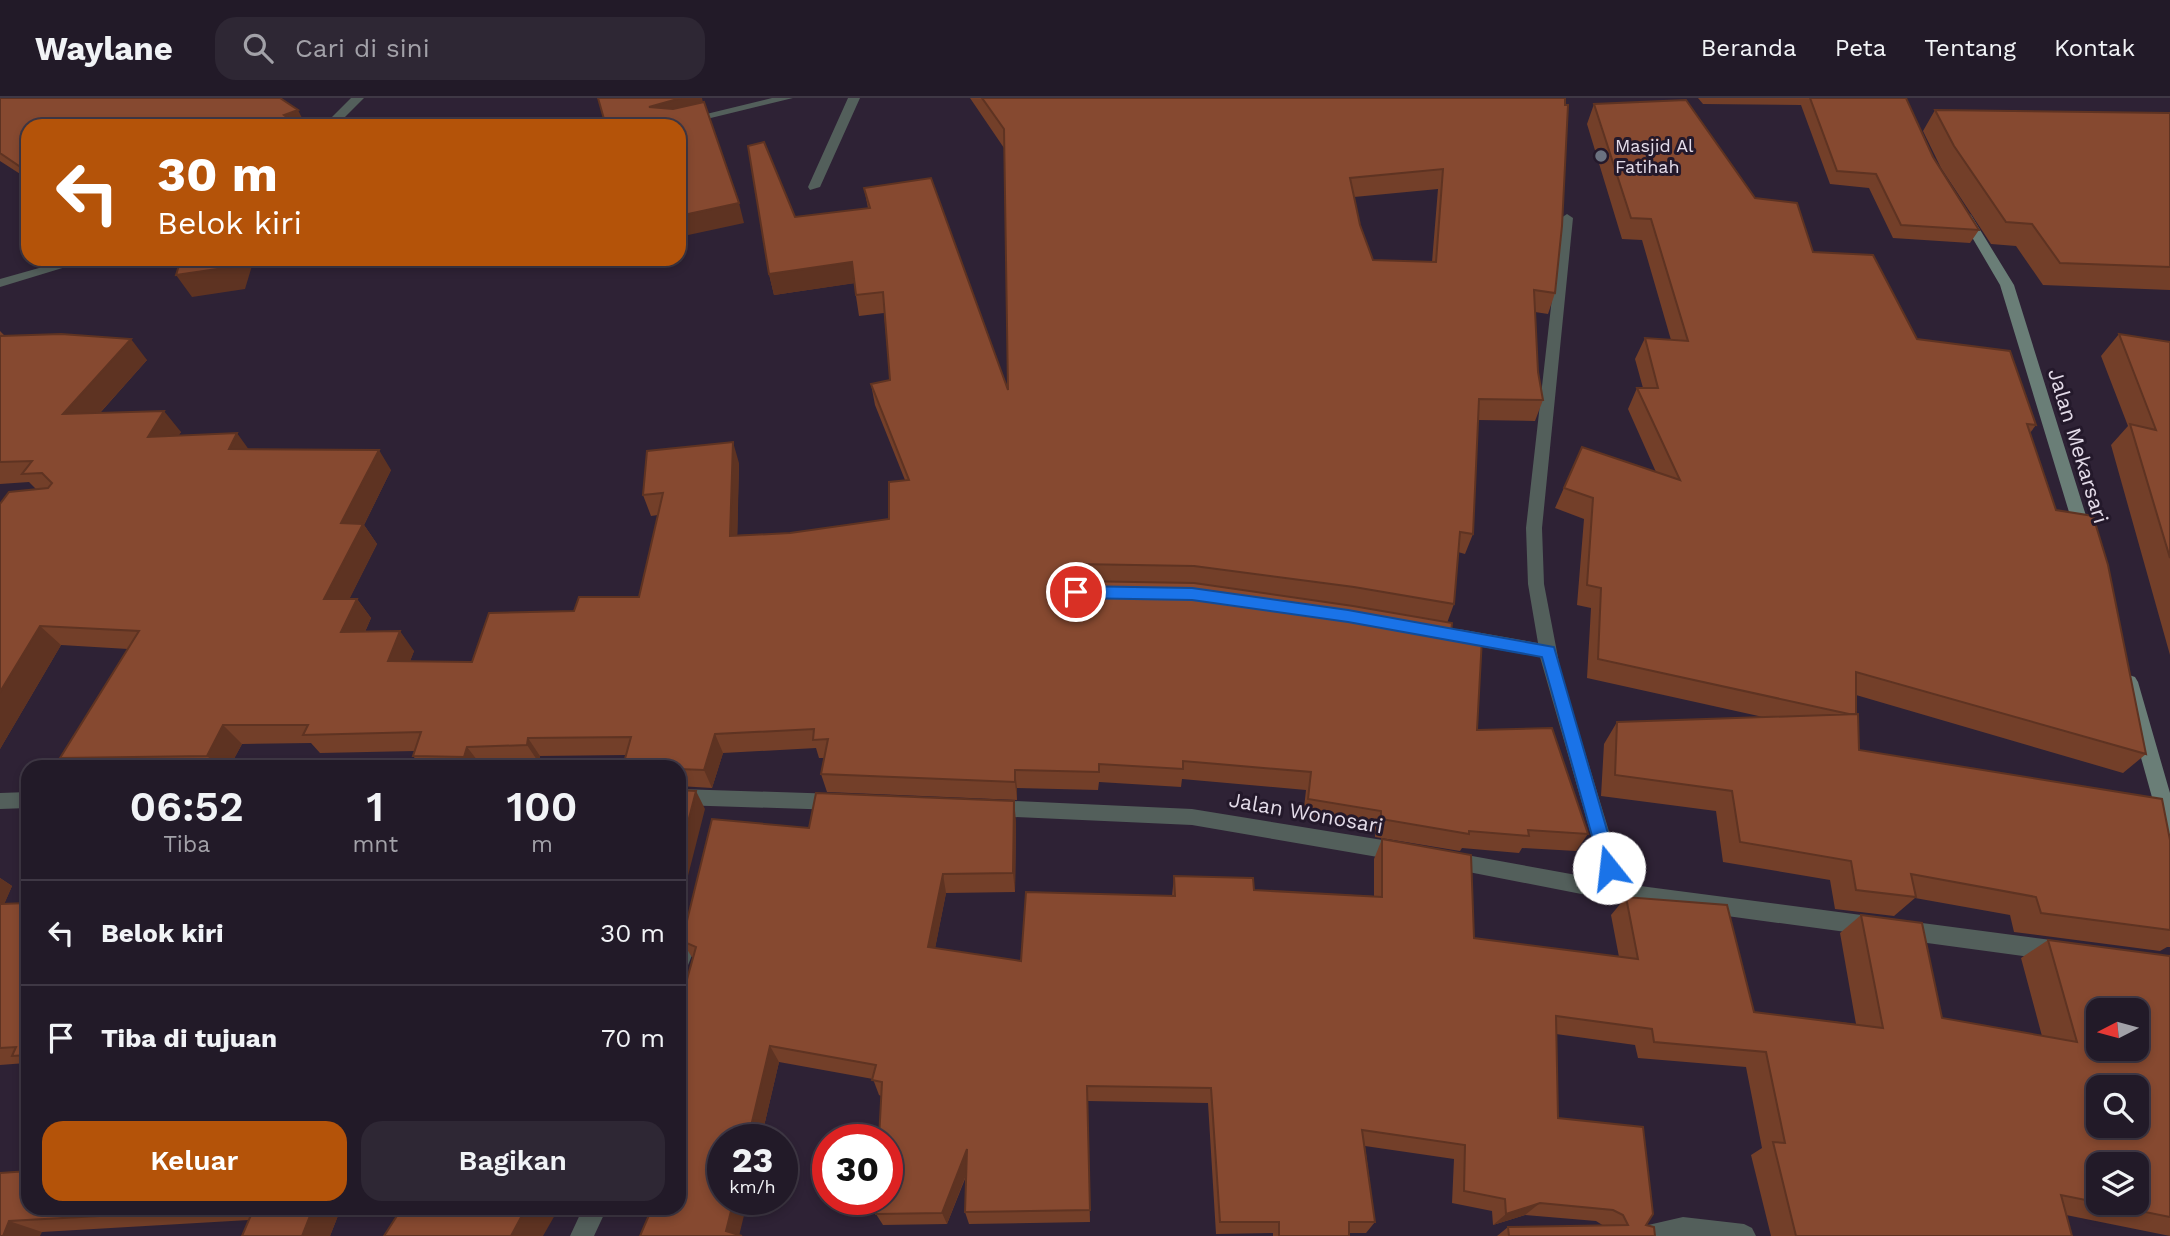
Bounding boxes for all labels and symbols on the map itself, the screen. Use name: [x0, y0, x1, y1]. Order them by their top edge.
place label: Masjid Al Fatihah: [1615, 135, 1694, 177]
marker: Masjid Al Fatihah: [1593, 148, 1609, 164]
street label: Jalan Mekarsari: [2043, 365, 2114, 526]
pin: [1046, 562, 1106, 622]
street label: Jalan Wonosari: [1227, 787, 1385, 838]
position arrow: [1572, 831, 1646, 905]
north arrow: [2086, 998, 2149, 1060]
speed limit sign: 30: [812, 1124, 903, 1215]

